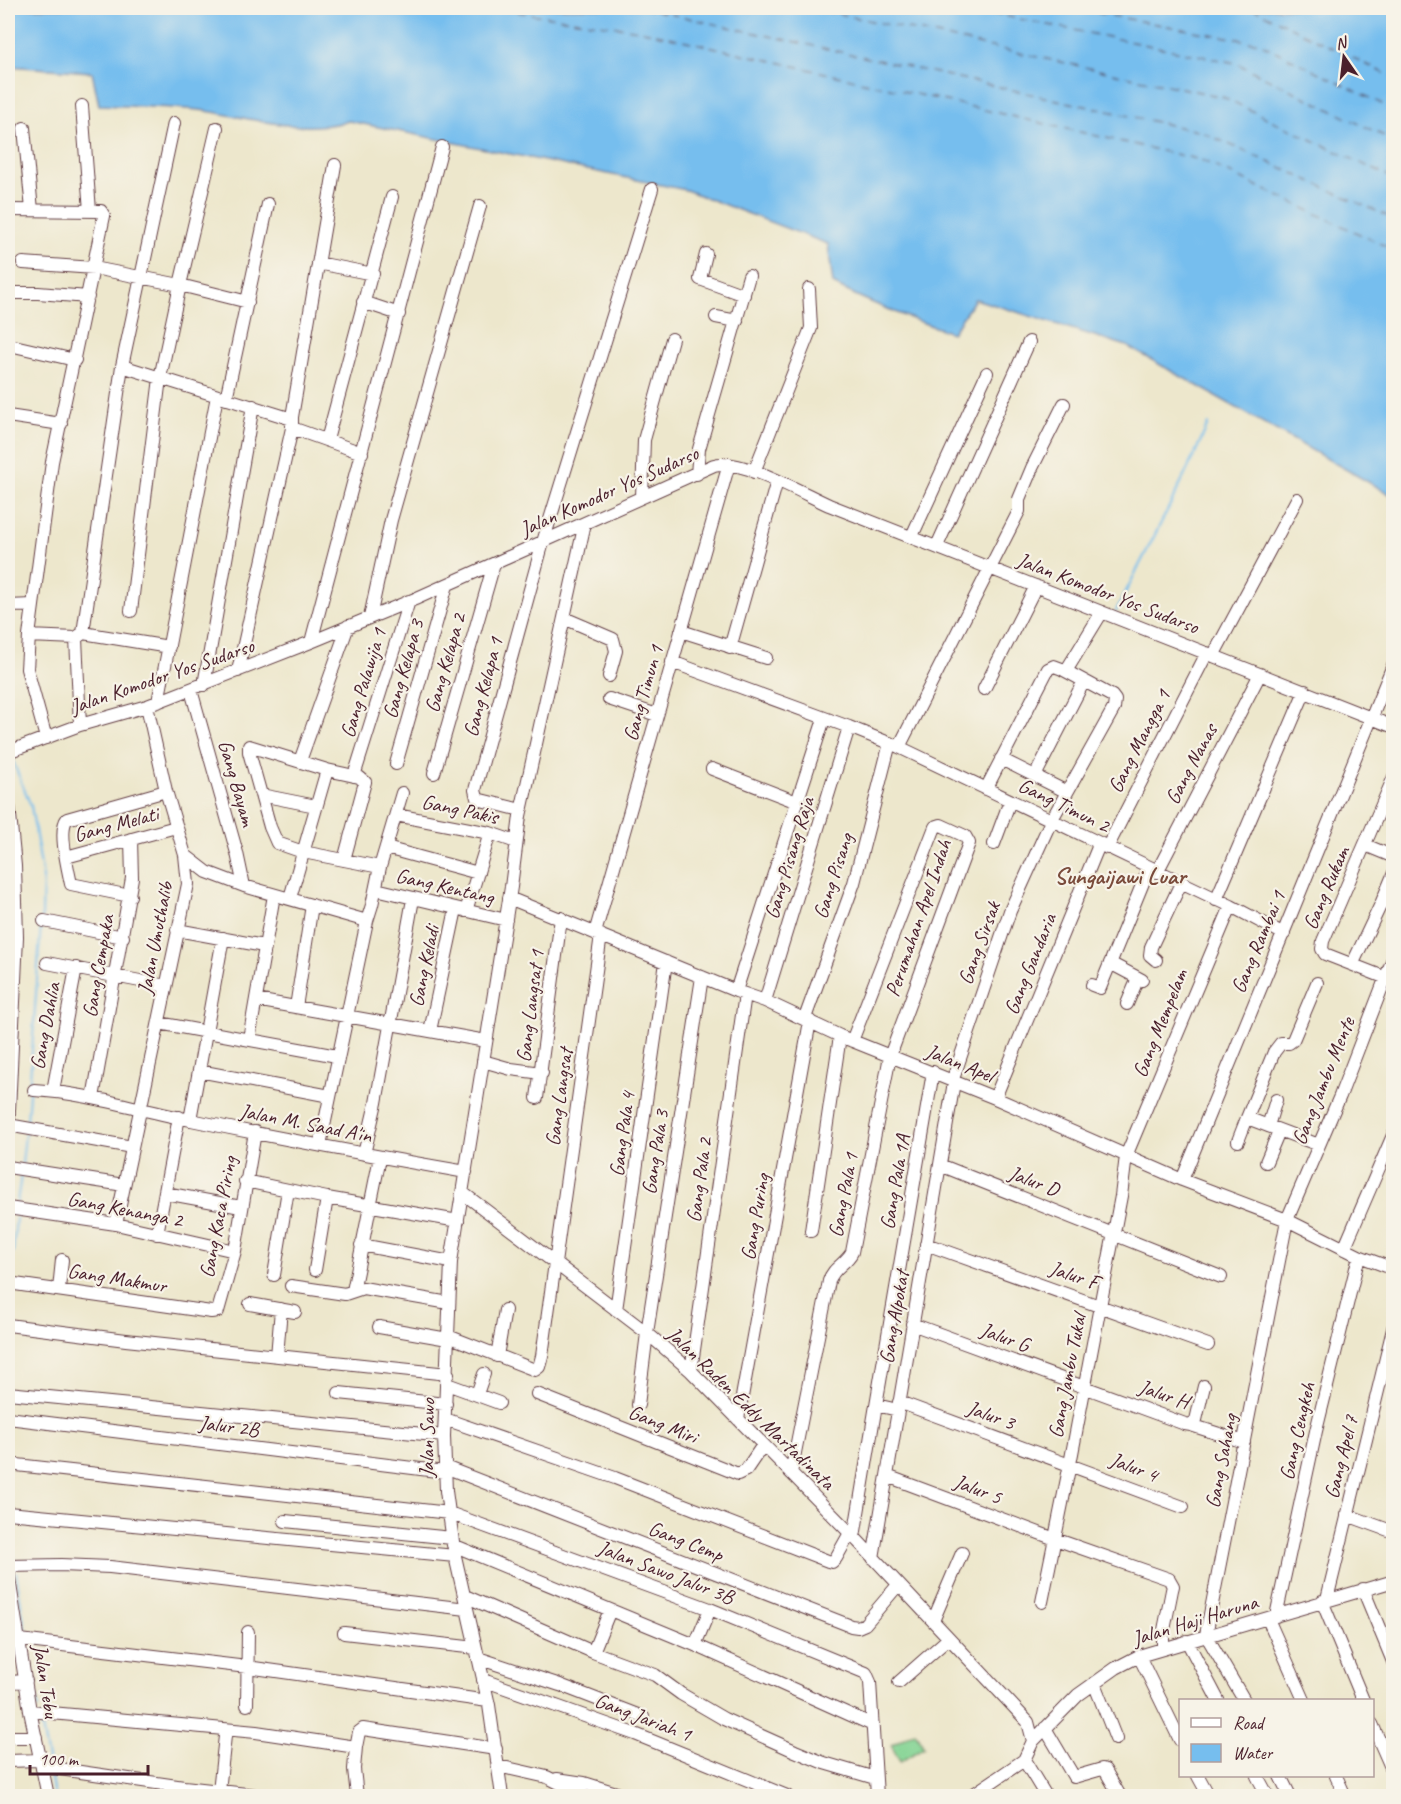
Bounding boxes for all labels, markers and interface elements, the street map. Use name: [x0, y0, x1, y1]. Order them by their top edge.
north arrow: [1314, 27, 1374, 87]
text: N: [1333, 32, 1351, 54]
street label: Jalan Komodor Yos Sudarso: [515, 439, 704, 542]
street label: Jalan Komodor Yos Sudarso: [1013, 546, 1204, 640]
street label: Gang Kelapa 2: [418, 609, 472, 715]
street label: Gang Kelapa 3: [376, 615, 430, 721]
street label: Gang Palawija 1: [334, 624, 392, 741]
street label: Jalan Komodor Yos Sudarso: [66, 632, 259, 720]
street label: Gang Kelapa 1: [457, 633, 509, 740]
street label: Gang Timun 1: [617, 641, 669, 744]
street label: Gang Mangga 1: [1102, 684, 1177, 797]
street label: Gang Nanas: [1159, 718, 1224, 808]
street label: Gang Bayam: [212, 737, 262, 831]
street label: Gang Timun 2: [1014, 772, 1115, 839]
street label: Gang Pakis: [420, 788, 502, 830]
street label: Gang Pisang Raja: [758, 792, 820, 922]
street label: Gang Melati: [71, 799, 164, 848]
street label: Gang Pisang: [807, 829, 859, 922]
street label: Perumahan Apel Indah: [879, 836, 957, 1000]
street label: Gang Rukam: [1297, 841, 1356, 933]
district label: Sungaijawi Luar: [1054, 861, 1188, 891]
street label: Gang Kentang: [393, 862, 498, 910]
street label: Jalan Umuthalib: [131, 878, 179, 997]
street label: Gang Rambai 1: [1225, 886, 1292, 997]
street label: Gang Sirsak: [952, 897, 1006, 988]
street label: Gang Gandaria: [998, 908, 1063, 1018]
street label: Gang Cempaka: [76, 911, 120, 1019]
street label: Gang Keladi: [403, 920, 446, 1009]
street label: Gang Langsat 1: [510, 947, 550, 1064]
street label: Gang Mempelam: [1127, 964, 1194, 1081]
street label: Gang Dahlia: [24, 978, 67, 1072]
street label: Gang Jambu Mente: [1286, 1012, 1361, 1149]
street label: Jalan Apel: [921, 1037, 1001, 1090]
street label: Gang Langsat: [539, 1043, 579, 1148]
street label: Gang Pala 4: [603, 1088, 641, 1178]
street label: Jalan M. Saad A'in: [237, 1097, 375, 1149]
street label: Gang Pala 3: [635, 1106, 675, 1196]
street label: Gang Pala 1A: [874, 1131, 916, 1231]
street label: Gang Pala 2: [680, 1134, 718, 1224]
street label: Gang Pala 1: [822, 1149, 864, 1239]
street label: Gang Kaca Piring: [193, 1152, 243, 1280]
street label: Jalur D: [1004, 1159, 1064, 1203]
street label: Gang Puring: [735, 1170, 776, 1262]
street label: Gang Kenanga 2: [65, 1185, 186, 1233]
street label: Jalur F: [1046, 1254, 1106, 1297]
street label: Gang Makmur: [66, 1257, 170, 1299]
street label: Gang Alpokat: [873, 1266, 915, 1365]
street label: Gang Jambu Tukal: [1042, 1308, 1092, 1440]
street label: Jalur G: [976, 1316, 1035, 1359]
street label: Jalan Raden Eddy Martadinata: [661, 1320, 842, 1496]
street label: Jalur H: [1135, 1373, 1195, 1416]
street label: Gang Cengkeh: [1273, 1379, 1321, 1482]
street label: Jalur 3: [963, 1394, 1020, 1436]
street label: Jalan Sawo: [413, 1397, 441, 1479]
street label: Gang Miri: [625, 1398, 704, 1451]
street label: Jalur 2B: [197, 1409, 262, 1443]
street label: Gang Sahang: [1199, 1410, 1243, 1510]
street label: Gang Apel 7: [1318, 1411, 1364, 1501]
street label: Jalur 4: [1106, 1446, 1164, 1489]
street label: Jalur 5: [950, 1468, 1007, 1510]
street label: Gang Cemp: [645, 1515, 728, 1567]
street label: Jalan Sawo Jalur 3B: [594, 1534, 739, 1611]
street label: Jalan Haji Haruna: [1128, 1588, 1263, 1652]
street label: Jalan Tebu: [27, 1641, 65, 1721]
street label: Gang Jariah 1: [591, 1687, 696, 1748]
legend: [1179, 1699, 1374, 1777]
text: Road: [1233, 1712, 1266, 1734]
scale bar: [30, 1738, 148, 1776]
text: Water: [1233, 1742, 1274, 1764]
text: 100 m: [39, 1748, 80, 1770]

